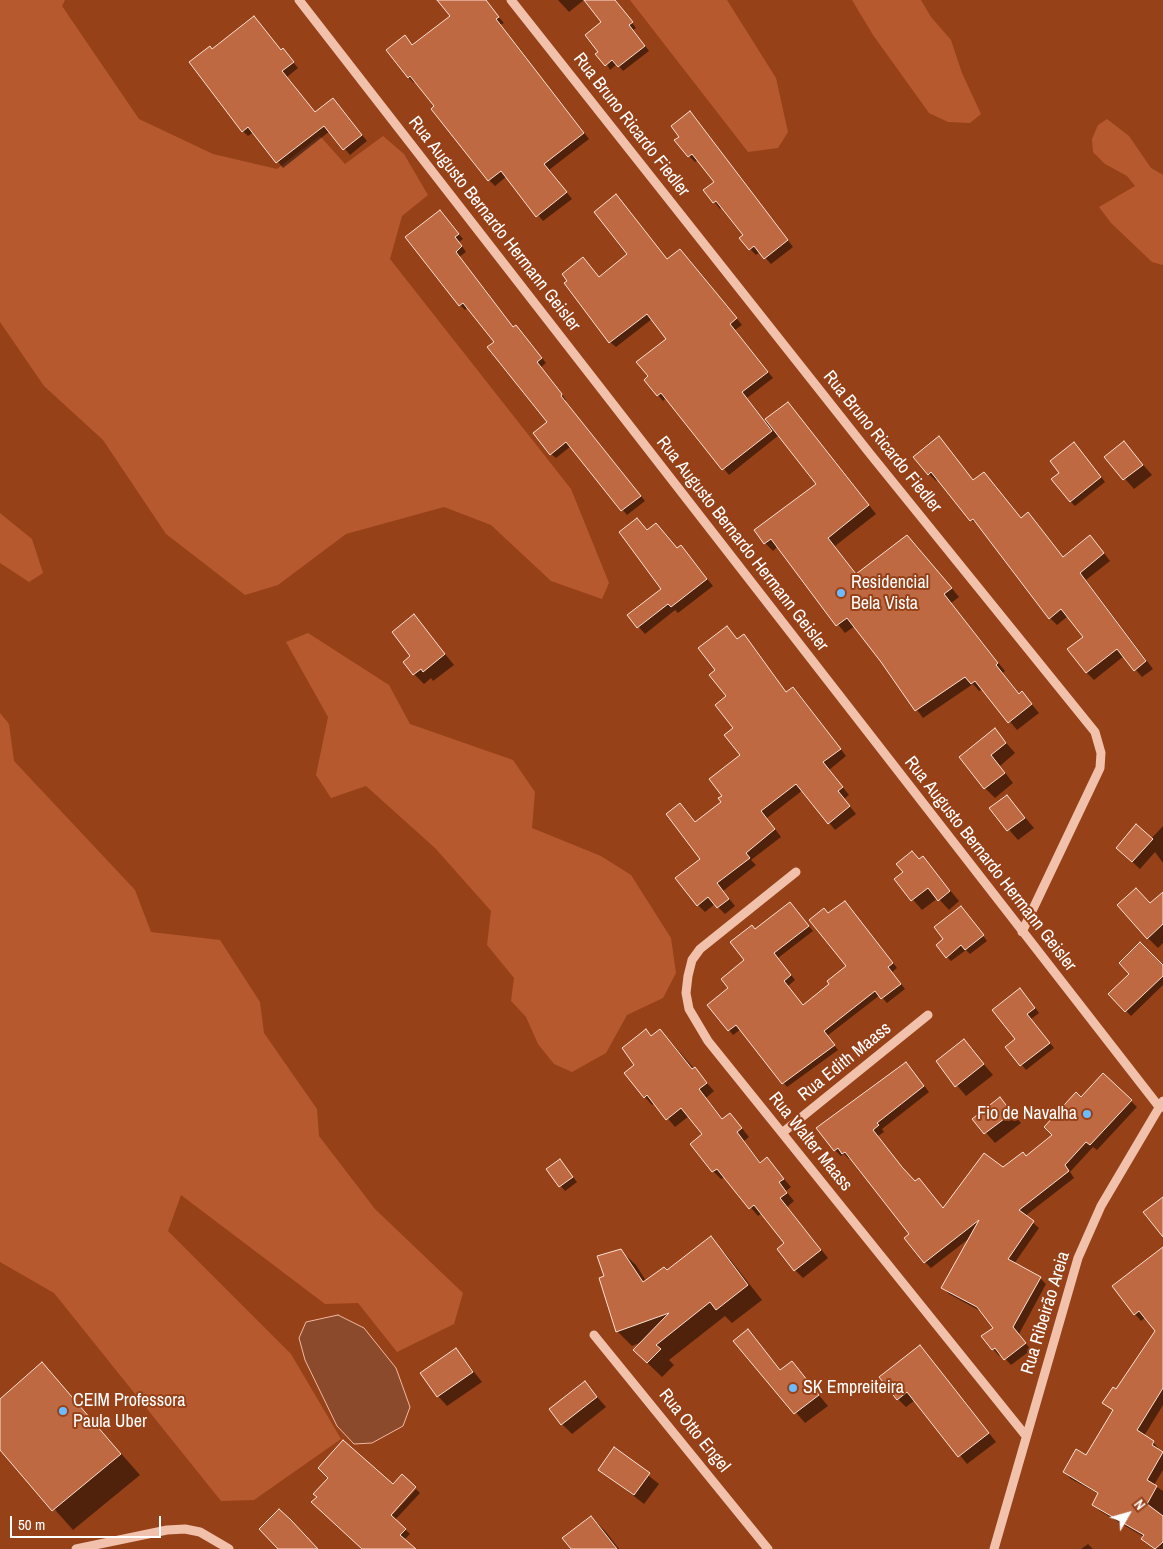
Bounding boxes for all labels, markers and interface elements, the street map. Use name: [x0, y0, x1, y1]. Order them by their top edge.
street label: Rua Bruno Ricardo Fiedler: [568, 49, 694, 201]
street label: Rua Augusto Bernardo Hermann Geisler: [403, 112, 585, 336]
street label: Rua Bruno Ricardo Fiedler: [818, 367, 946, 517]
street label: Rua Augusto Bernardo Hermann Geisler: [651, 432, 833, 656]
place label: Residencial Bela Vista: [851, 572, 929, 614]
marker: Residencial Bela Vista: [835, 587, 847, 599]
street label: Rua Augusto Bernardo Hermann Geisler: [899, 752, 1081, 976]
street label: Rua Edith Maass: [794, 1018, 896, 1106]
street label: Rua Walter Maass: [764, 1088, 856, 1196]
place label: Fio de Navalha: [977, 1103, 1077, 1125]
marker: Fio de Navalha: [1081, 1108, 1093, 1120]
street label: Rua Ribeirão Areia: [1017, 1249, 1075, 1377]
place label: SK Empreiteira: [803, 1377, 904, 1399]
marker: SK Empreiteira: [787, 1382, 799, 1394]
street label: Rua Otto Engel: [654, 1385, 734, 1477]
place label: CEIM Professora Paula Uber: [73, 1390, 185, 1432]
marker: CEIM Professora Paula Uber: [57, 1405, 69, 1417]
north arrow: [1103, 1489, 1153, 1539]
text: N: [1130, 1496, 1149, 1514]
scale bar: [12, 1506, 164, 1538]
text: 50 m: [18, 1514, 45, 1535]

